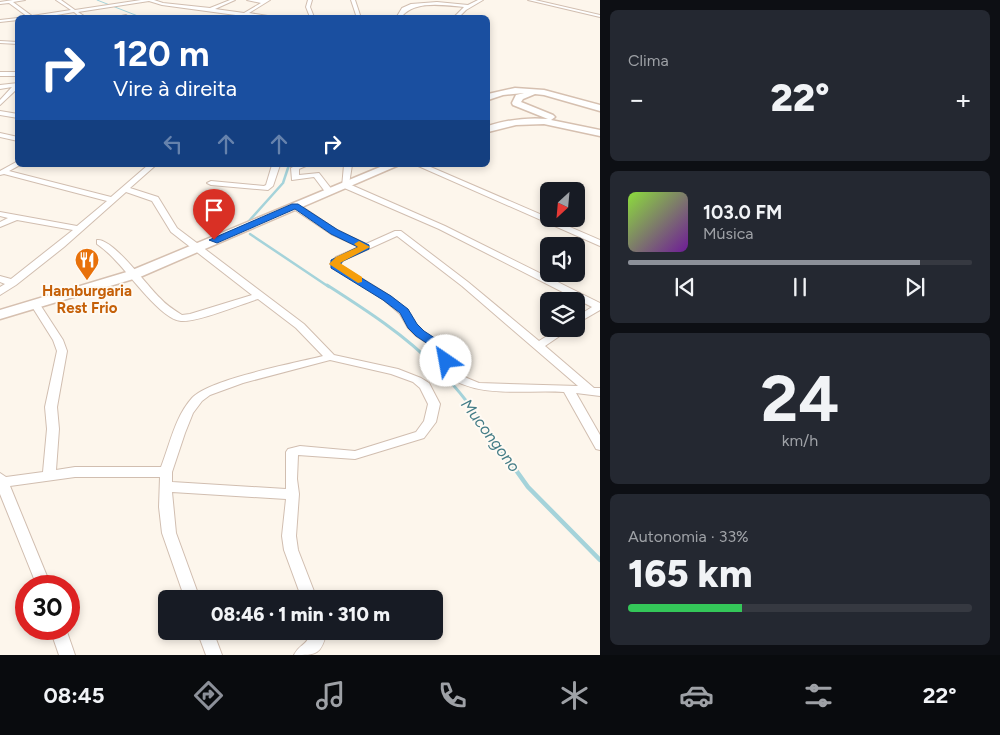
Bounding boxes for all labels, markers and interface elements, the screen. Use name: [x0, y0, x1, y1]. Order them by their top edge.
text: 120 m: [113, 33, 210, 75]
icon: right: [30, 35, 95, 100]
text: Clima: [628, 51, 669, 70]
text: Vire à direita: [113, 75, 237, 102]
text: 22°: [770, 75, 830, 121]
text: −: [628, 82, 645, 116]
text: +: [955, 82, 972, 116]
icon: left: [159, 130, 187, 158]
icon: ahead: [212, 130, 240, 158]
icon: ahead: [265, 130, 293, 158]
icon: right: [318, 130, 346, 158]
north arrow: [540, 182, 585, 228]
map controls: [540, 182, 585, 337]
pin: [193, 189, 235, 240]
icon: arrive: [200, 196, 228, 224]
text: 103.0 FM: [703, 201, 782, 224]
text: Música: [703, 224, 753, 243]
button: sound: [540, 237, 585, 282]
restaurant icon: Hamburgaria Rest Frio: [74, 247, 100, 281]
icon: previous: [671, 273, 699, 301]
icon: pause: [786, 273, 814, 301]
icon: next: [901, 273, 929, 301]
place label: Hamburgaria Rest Frio: [42, 282, 132, 317]
button: layers: [540, 292, 585, 337]
position arrow: [419, 334, 471, 386]
text: 24: [761, 359, 839, 437]
water label: Mucongono: [457, 395, 524, 475]
text: km/h: [782, 431, 818, 450]
text: Autonomia · 33%: [628, 527, 749, 546]
text: 165 km: [628, 551, 752, 597]
speed limit sign: 30: [15, 575, 80, 640]
text: 08:46 · 1 min · 310 m: [211, 603, 390, 626]
icon: directions: [191, 678, 226, 713]
icon: music: [313, 678, 348, 713]
icon: phone: [435, 678, 470, 713]
icon: climate: [557, 678, 592, 713]
icon: car: [679, 678, 714, 713]
icon: filters: [801, 678, 836, 713]
text: 08:45: [43, 682, 105, 709]
text: 22°: [923, 682, 957, 709]

